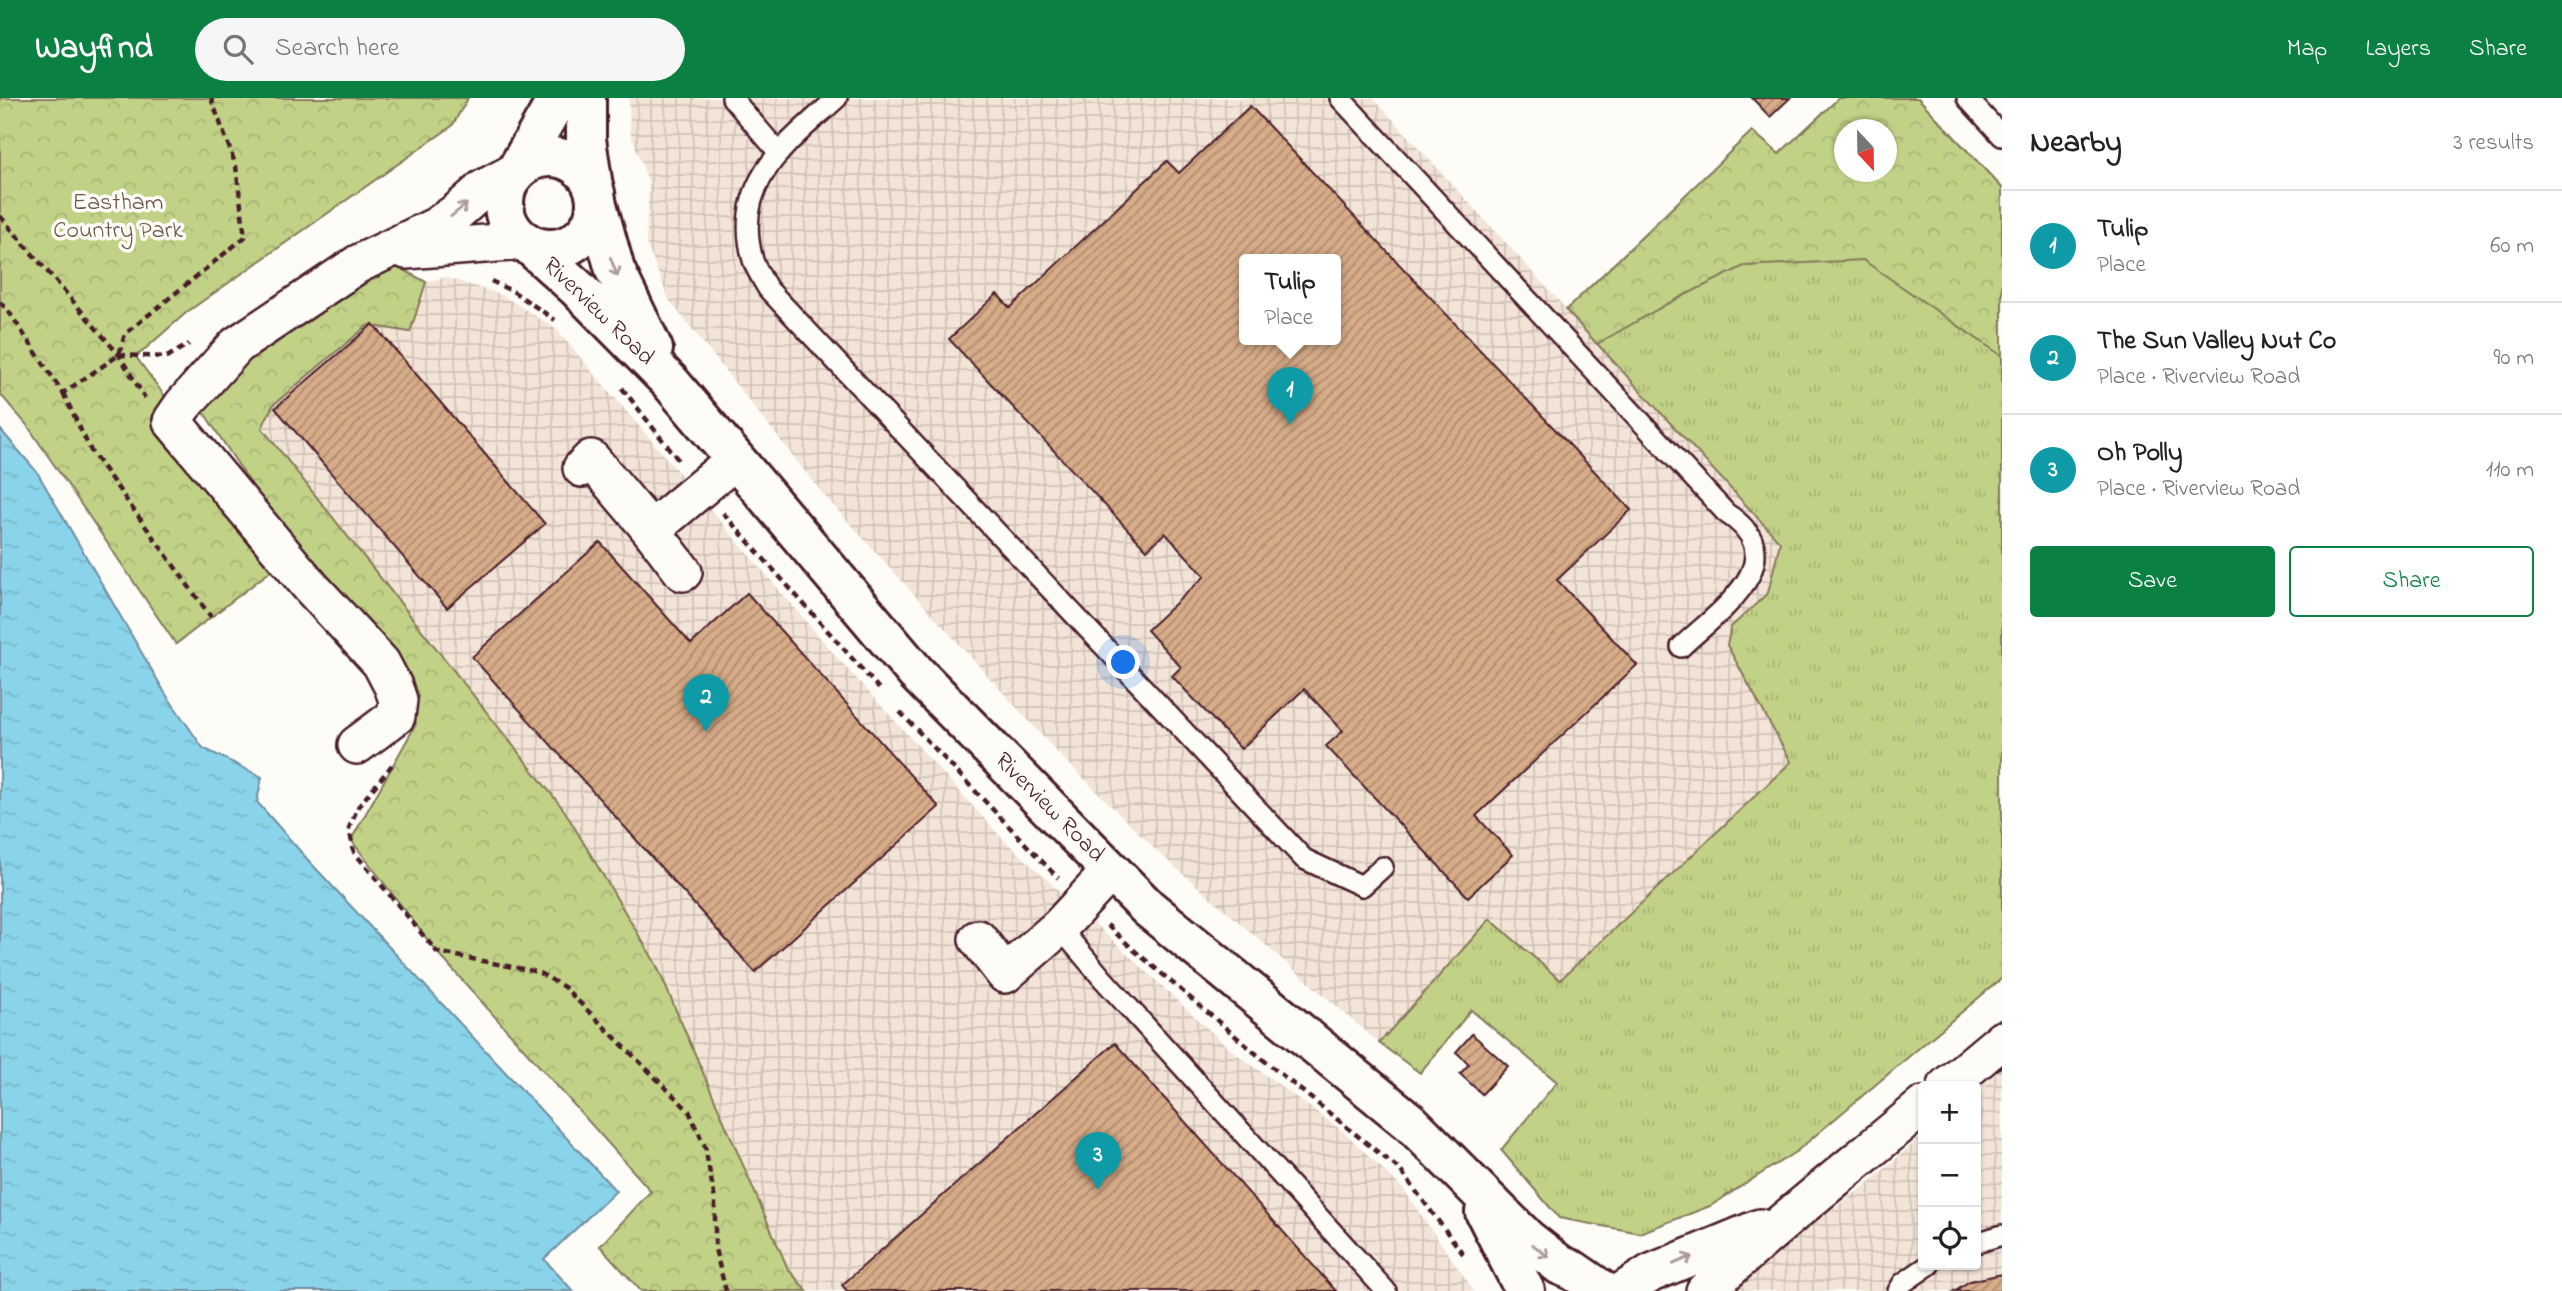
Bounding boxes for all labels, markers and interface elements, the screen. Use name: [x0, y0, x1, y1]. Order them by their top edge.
search box: [195, 18, 685, 81]
text: Wayfind: [35, 25, 153, 73]
icon: search: [219, 30, 257, 68]
text: Search here: [275, 30, 399, 68]
text: Map: [2287, 32, 2327, 67]
text: Layers: [2365, 32, 2431, 67]
text: Share: [2469, 32, 2527, 67]
north arrow: [1834, 119, 1897, 182]
text: Nearby: [2030, 122, 2122, 166]
text: 3 results: [2453, 127, 2534, 160]
park label: Eastham Country Park: [53, 186, 183, 250]
one-way arrow: [449, 203, 467, 218]
text: Tulip: [2097, 211, 2148, 249]
text: 1: [2049, 230, 2057, 263]
text: 60 m: [2490, 230, 2534, 263]
street label: Riverview Road: [534, 249, 662, 375]
text: Place: [2097, 249, 2146, 282]
popup: [1239, 254, 1341, 345]
one-way arrow: [609, 255, 621, 277]
text: Tulip: [1264, 264, 1316, 302]
text: Place: [1264, 302, 1313, 335]
text: The Sun Valley Nut Co: [2097, 323, 2336, 361]
text: 2: [2047, 342, 2059, 375]
text: 90 m: [2494, 342, 2534, 375]
text: Place · Riverview Road: [2097, 361, 2300, 394]
pin: 1: [1267, 367, 1313, 425]
text: Oh Polly: [2097, 435, 2182, 473]
text: 3: [2048, 454, 2058, 487]
text: 110 m: [2486, 454, 2534, 487]
text: Place · Riverview Road: [2097, 473, 2300, 506]
button: Save: [2030, 546, 2275, 617]
button: Share: [2289, 546, 2534, 617]
your location: [1106, 645, 1140, 679]
pin: 2: [683, 674, 729, 732]
street label: Riverview Road: [986, 745, 1113, 872]
map controls: [1918, 1081, 1981, 1270]
button: +: [1918, 1081, 1981, 1144]
pin: 3: [1075, 1132, 1121, 1190]
button: −: [1918, 1144, 1981, 1207]
button: locate: [1918, 1207, 1981, 1270]
one-way arrow: [1532, 1243, 1550, 1258]
one-way arrow: [1672, 1253, 1694, 1266]

